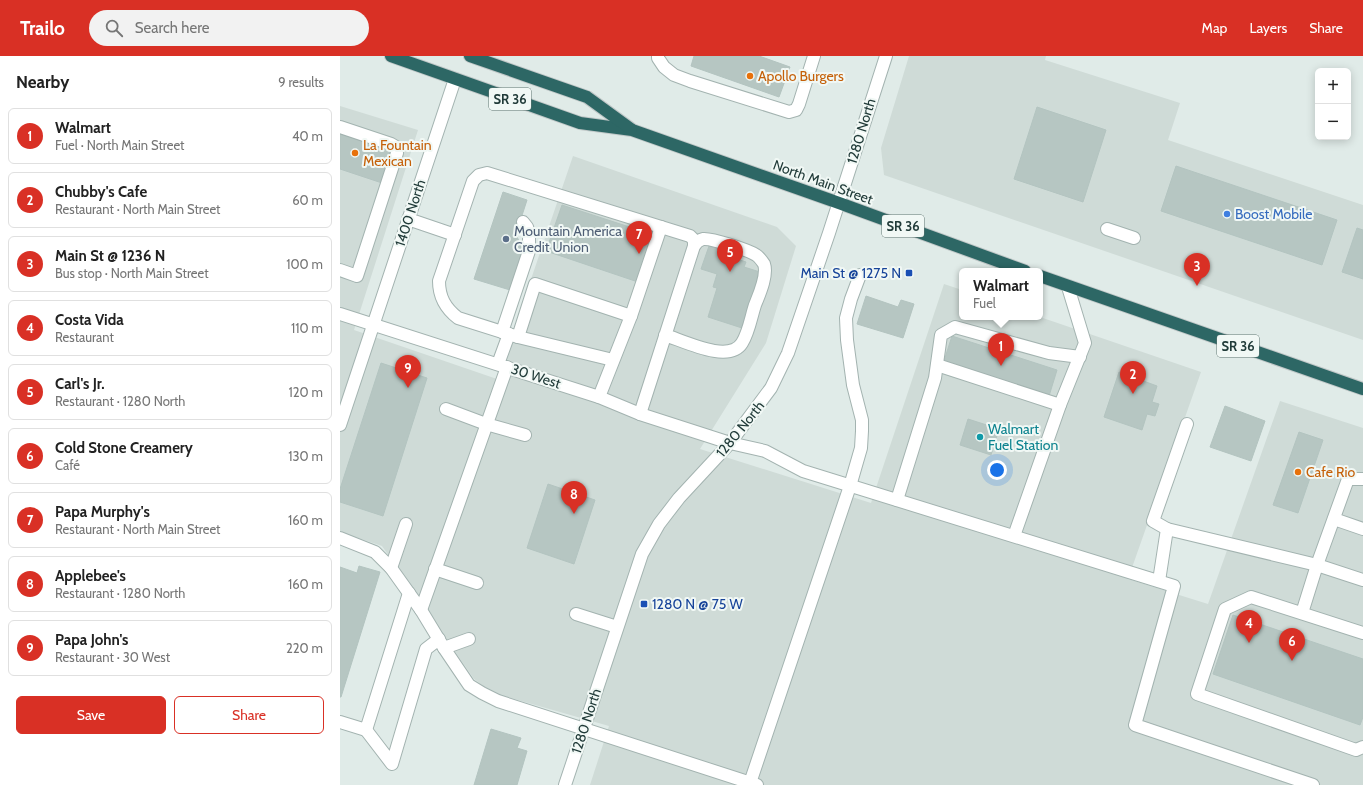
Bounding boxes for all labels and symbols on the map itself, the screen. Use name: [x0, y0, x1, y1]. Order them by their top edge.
place label: Apollo Burgers: [758, 67, 844, 85]
marker: Apollo Burgers: [745, 71, 755, 81]
road number: SR 36: [489, 88, 531, 110]
street label: 1280 North: [843, 96, 879, 166]
place label: La Fountain Mexican: [363, 136, 432, 170]
marker: La Fountain Mexican: [350, 148, 360, 158]
street label: North Main Street: [771, 156, 876, 209]
street label: 1400 North: [391, 177, 429, 249]
place label: Boost Mobile: [1235, 205, 1312, 223]
marker: Boost Mobile: [1222, 209, 1232, 219]
road number: SR 36: [882, 215, 924, 237]
pin: 7: [626, 221, 652, 254]
place label: Mountain America Credit Union: [514, 222, 622, 256]
marker: Mountain America Credit Union: [501, 234, 511, 244]
pin: 5: [717, 239, 743, 272]
pin: 3: [1184, 253, 1210, 286]
place label: Main St @ 1275 N: [800, 264, 901, 282]
marker: Main St @ 1275 N: [904, 268, 914, 278]
pin: 1: [988, 333, 1014, 366]
road number: SR 36: [1217, 335, 1259, 357]
pin: 9: [395, 355, 421, 388]
street label: 30 West: [509, 360, 563, 393]
pin: 2: [1120, 361, 1146, 394]
street label: 1280 North: [712, 397, 768, 461]
place label: Walmart Fuel Station: [988, 420, 1058, 454]
marker: Walmart Fuel Station: [975, 432, 985, 442]
your location: [987, 460, 1007, 480]
place label: Cafe Rio: [1306, 463, 1355, 481]
marker: Cafe Rio: [1293, 467, 1303, 477]
pin: 8: [561, 481, 587, 514]
place label: 1280 N @ 75 W: [652, 595, 743, 613]
marker: 1280 N @ 75 W: [639, 599, 649, 609]
pin: 4: [1236, 610, 1262, 643]
pin: 6: [1279, 628, 1305, 661]
street label: 1280 North: [567, 686, 605, 756]

